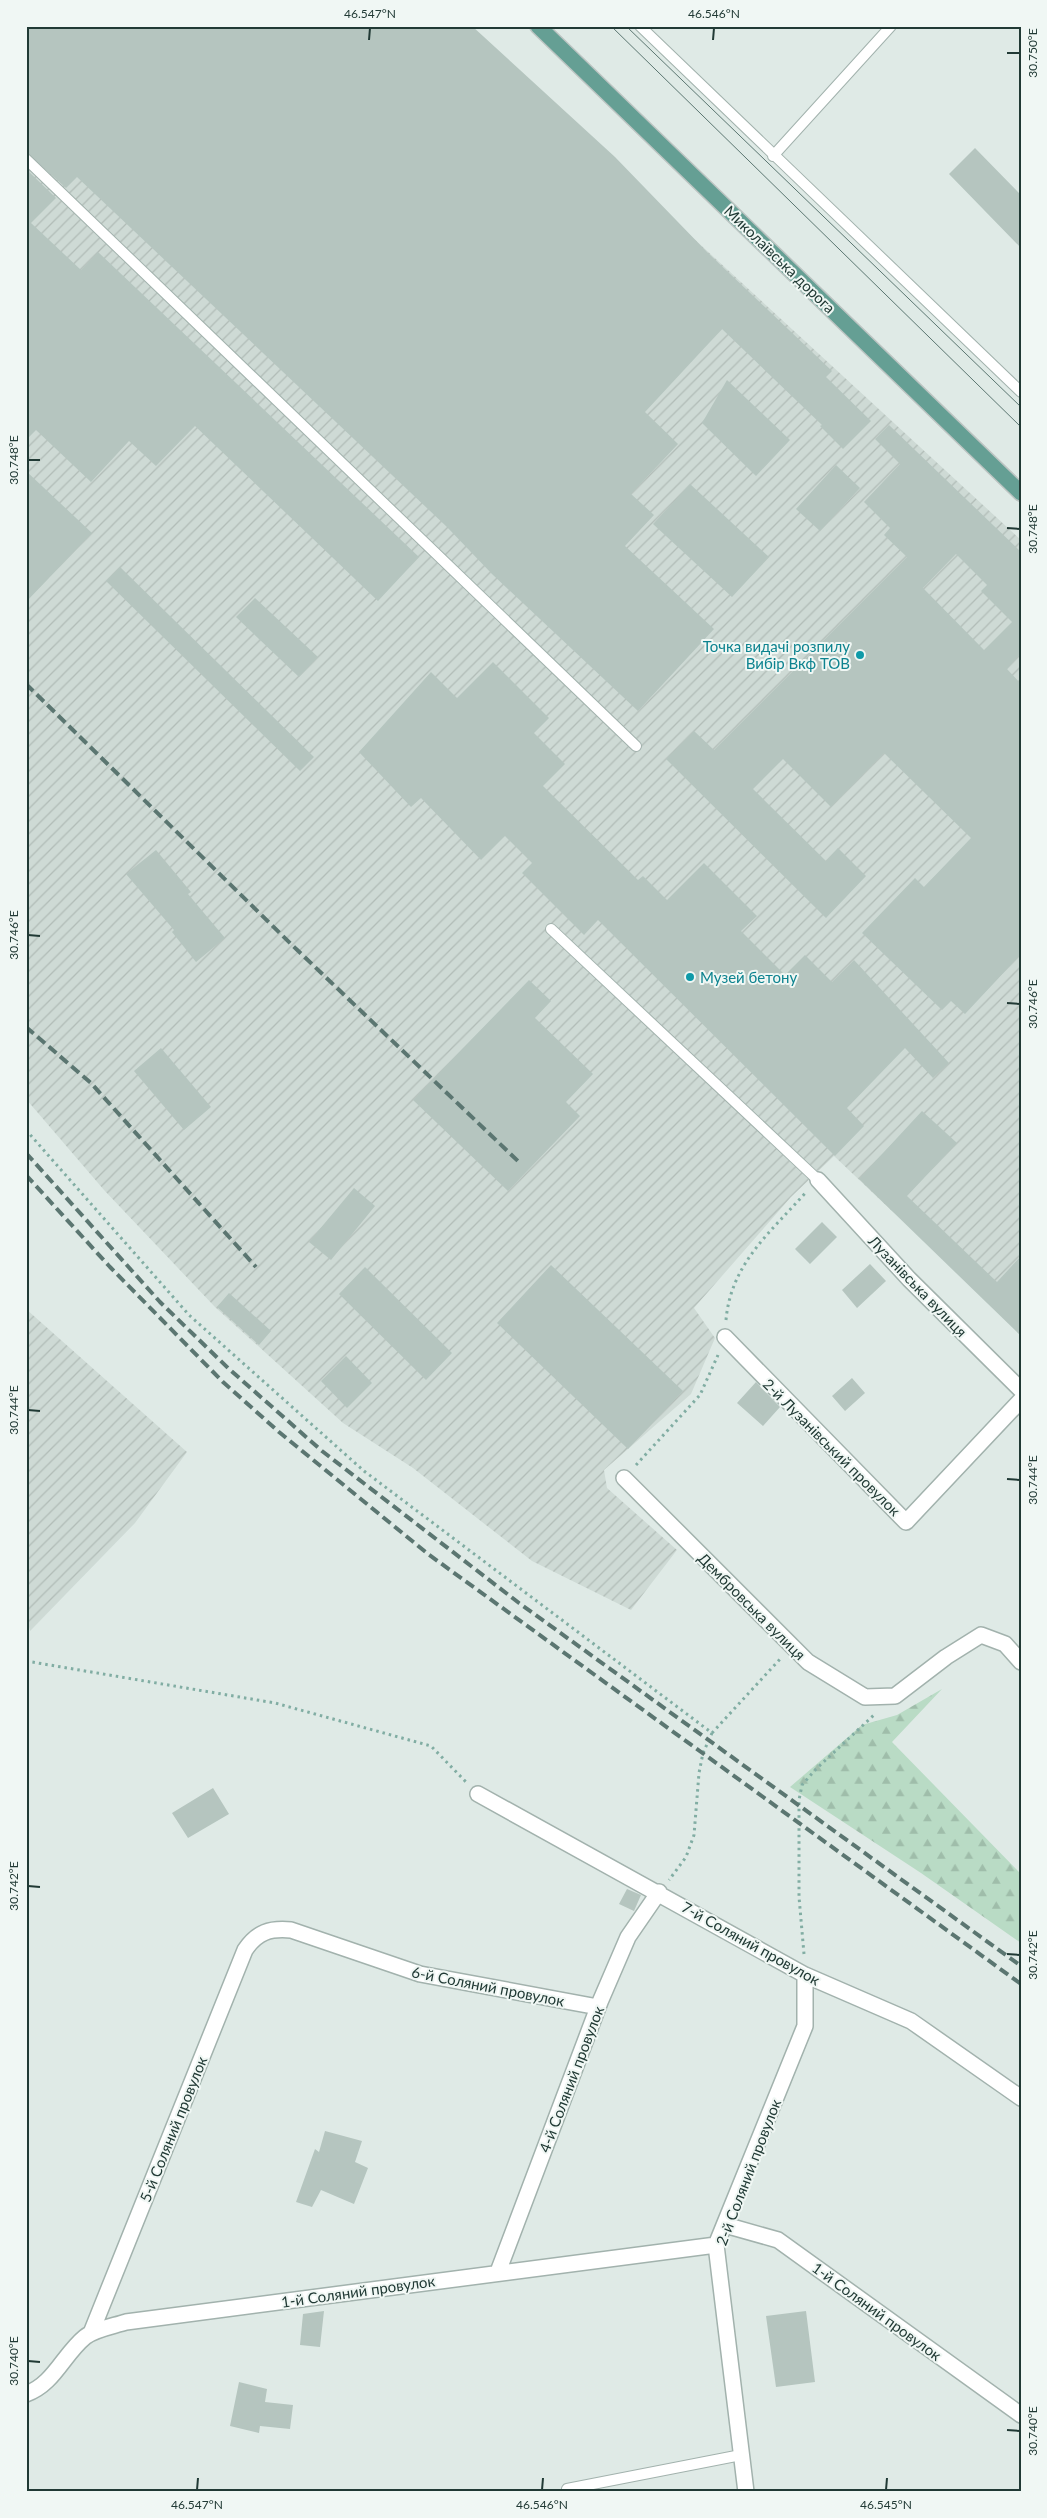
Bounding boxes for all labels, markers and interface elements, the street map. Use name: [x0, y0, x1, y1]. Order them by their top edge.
text: 46.547°N: [344, 6, 396, 21]
text: 46.546°N: [688, 6, 740, 21]
text: 30.750°E: [1025, 28, 1040, 78]
street label: Миколаївська дорога: [721, 201, 839, 317]
text: 30.748°E: [6, 435, 21, 485]
text: 30.748°E: [1025, 504, 1040, 554]
place label: Точка видачі розпилу Вибір Вкф ТОВ: [703, 637, 850, 672]
marker: Точка видачі розпилу Вибір Вкф ТОВ: [854, 649, 866, 661]
text: 30.746°E: [6, 910, 21, 960]
place label: Музей бетону: [700, 968, 797, 986]
marker: Музей бетону: [684, 971, 696, 983]
text: 30.746°E: [1025, 979, 1040, 1029]
street label: Лузанівська вулиця: [864, 1231, 971, 1340]
street label: 2-й Лузанівський провулок: [760, 1375, 905, 1520]
text: 30.744°E: [6, 1385, 21, 1435]
text: 30.744°E: [1025, 1455, 1040, 1505]
street label: Дембровська вулиця: [695, 1549, 809, 1663]
text: 30.742°E: [6, 1861, 21, 1911]
street label: 7-й Соляний провулок: [679, 1897, 823, 1989]
text: 30.742°E: [1025, 1930, 1040, 1980]
street label: 6-й Соляний провулок: [410, 1962, 566, 2010]
street label: 4-й Соляний провулок: [535, 2003, 607, 2155]
street label: 5-й Соляний провулок: [136, 2053, 211, 2204]
street label: 2-й Соляний провулок: [712, 2096, 784, 2248]
street label: 1-й Соляний провулок: [809, 2258, 945, 2364]
street label: 1-й Соляний провулок: [280, 2271, 436, 2311]
text: 30.740°E: [6, 2336, 21, 2386]
text: 30.740°E: [1025, 2406, 1040, 2456]
text: 46.547°N: [171, 2497, 223, 2512]
text: 46.546°N: [516, 2497, 568, 2512]
text: 46.545°N: [860, 2497, 912, 2512]

